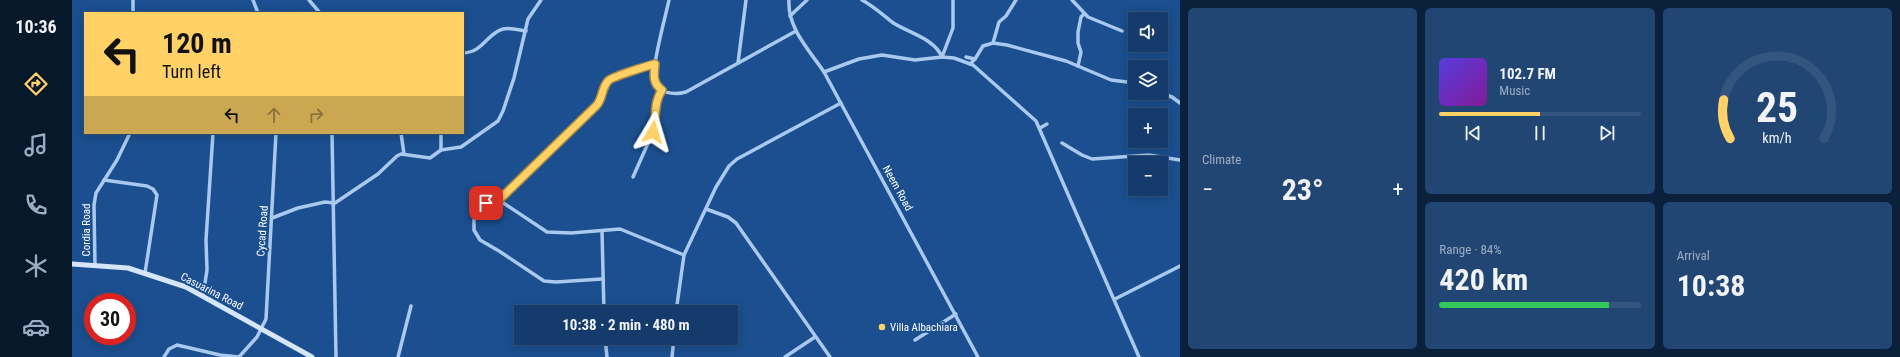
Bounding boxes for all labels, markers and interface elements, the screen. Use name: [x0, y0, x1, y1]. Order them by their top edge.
map controls: [1128, 12, 1168, 196]
button: sound: [1128, 12, 1168, 52]
text: 10:36: [15, 16, 57, 37]
text: 120 m: [162, 27, 232, 60]
icon: left: [96, 28, 148, 80]
button: layers: [1128, 60, 1168, 100]
text: Turn left: [162, 61, 221, 82]
text: 102.7 FM: [1499, 65, 1556, 83]
icon: directions: [22, 70, 50, 98]
text: Music: [1499, 83, 1530, 98]
text: 25: [1756, 83, 1798, 132]
icon: left: [221, 104, 243, 126]
icon: ahead: [263, 104, 285, 126]
icon: right: [305, 104, 327, 126]
button: +: [1128, 108, 1168, 148]
position arrow: [632, 111, 674, 153]
icon: previous: [1462, 122, 1484, 144]
icon: pause: [1529, 122, 1551, 144]
icon: next: [1596, 122, 1618, 144]
text: km/h: [1763, 129, 1792, 145]
icon: music: [22, 131, 50, 159]
text: Climate: [1202, 152, 1241, 167]
button: −: [1128, 156, 1168, 196]
street label: Neem Road: [880, 163, 915, 213]
text: 23°: [1282, 172, 1324, 207]
text: −: [1202, 177, 1213, 202]
text: +: [1392, 177, 1403, 202]
pin: [469, 186, 503, 220]
icon: phone: [22, 191, 50, 219]
icon: arrive: [475, 192, 497, 214]
street label: Cordia Road: [80, 204, 93, 256]
street label: Cycad Road: [254, 205, 271, 257]
text: Range · 84%: [1439, 242, 1501, 257]
text: Arrival: [1677, 248, 1710, 263]
icon: climate: [22, 252, 50, 280]
text: 420 km: [1439, 262, 1528, 297]
text: 10:38: [1677, 268, 1746, 303]
street label: Casuarina Road: [178, 270, 245, 313]
speed limit sign: 30: [84, 293, 136, 345]
icon: car: [22, 313, 50, 341]
text: 10:38 · 2 min · 480 m: [562, 316, 690, 334]
place label: Villa Albachiara: [890, 321, 958, 334]
marker: Villa Albachiara: [877, 322, 887, 332]

